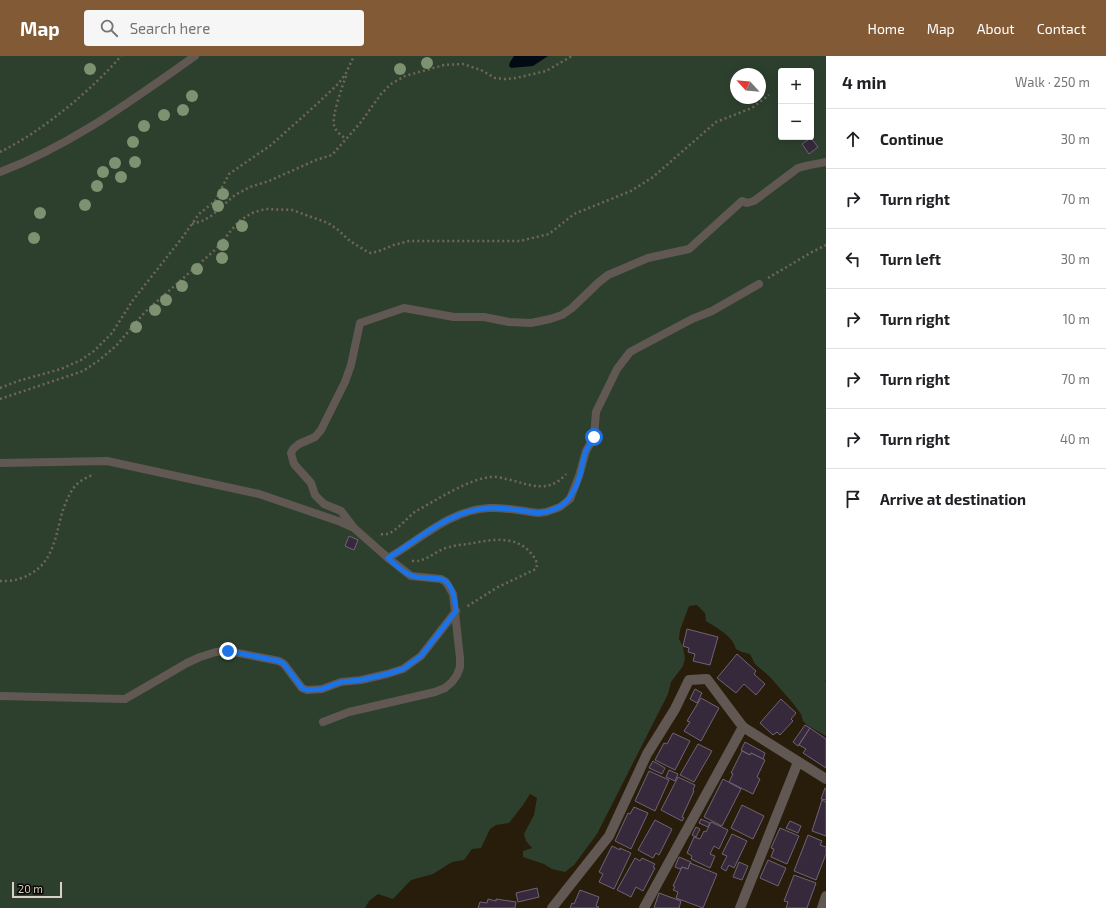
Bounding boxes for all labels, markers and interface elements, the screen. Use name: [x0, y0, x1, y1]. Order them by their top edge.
search box: [84, 10, 364, 46]
text: Map: [20, 17, 60, 40]
icon: search: [98, 17, 120, 39]
text: Search here: [130, 19, 210, 37]
text: Home: [868, 20, 905, 37]
text: Map: [927, 20, 955, 37]
text: About: [977, 20, 1015, 37]
text: Contact: [1037, 20, 1086, 37]
north arrow: [730, 68, 766, 104]
map controls: [778, 68, 814, 140]
button: +: [778, 68, 814, 104]
text: 4 min: [842, 72, 886, 92]
text: Walk · 250 m: [1015, 74, 1090, 90]
button: −: [778, 104, 814, 140]
icon: ahead: [842, 128, 864, 150]
text: Continue: [880, 130, 943, 148]
text: 30 m: [1061, 131, 1090, 147]
icon: right: [842, 188, 864, 210]
text: Turn right: [880, 190, 950, 208]
text: 70 m: [1061, 191, 1090, 207]
icon: left: [842, 248, 864, 270]
text: Turn left: [880, 250, 941, 268]
text: 30 m: [1061, 251, 1090, 267]
icon: right: [842, 308, 864, 330]
text: Turn right: [880, 310, 950, 328]
text: 10 m: [1063, 311, 1090, 327]
icon: right: [842, 368, 864, 390]
text: Turn right: [880, 370, 950, 388]
text: 70 m: [1061, 371, 1090, 387]
route start: [585, 428, 603, 446]
icon: right: [842, 428, 864, 450]
text: Turn right: [880, 430, 950, 448]
text: 40 m: [1060, 431, 1090, 447]
icon: arrive: [842, 488, 864, 510]
text: Arrive at destination: [880, 490, 1026, 508]
route end: [219, 642, 237, 660]
scale bar: [12, 880, 62, 899]
text: 20 m: [18, 882, 43, 895]

